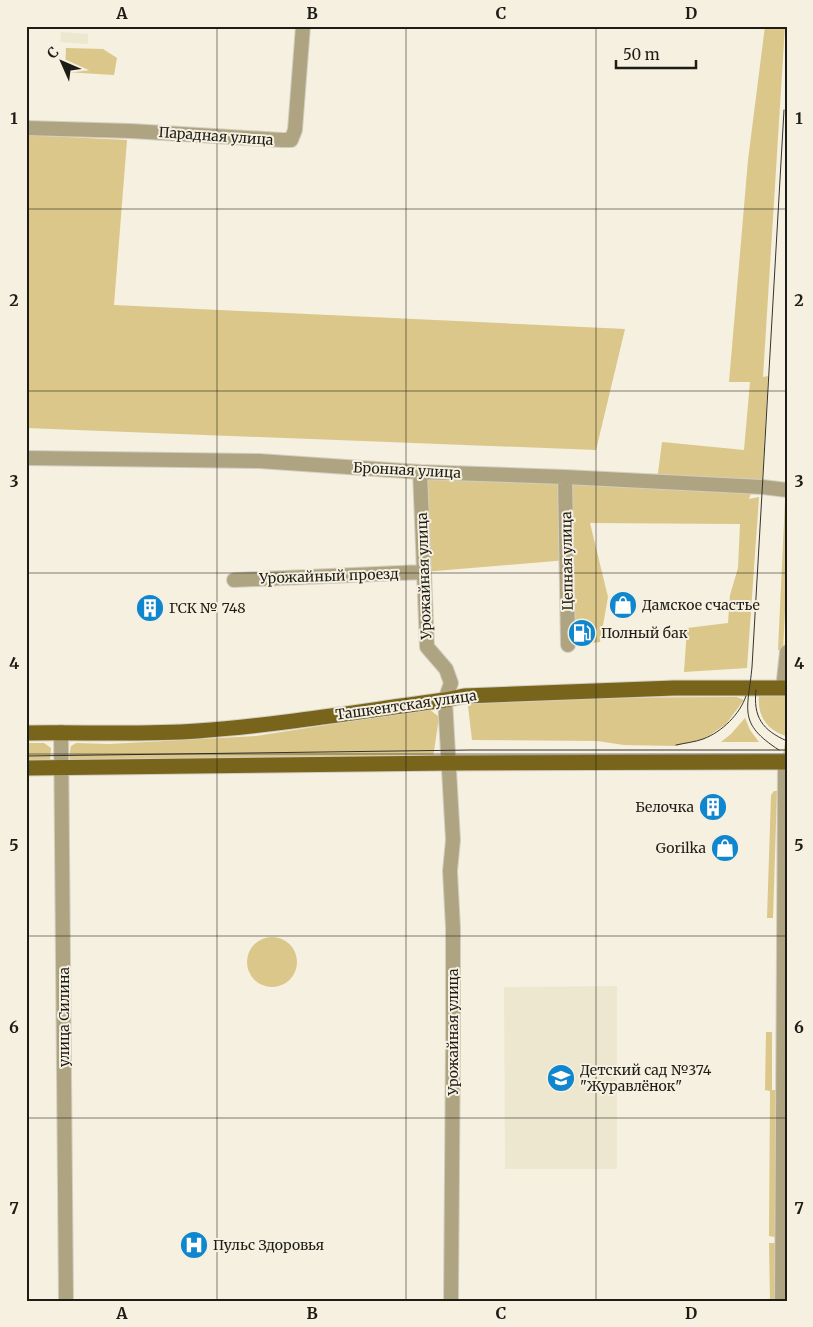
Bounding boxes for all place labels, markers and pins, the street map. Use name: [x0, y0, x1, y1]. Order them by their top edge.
shop icon: Дамское счастье: [608, 590, 638, 620]
building icon: ГСК № 748: [135, 593, 165, 623]
place label: Дамское счастье: [642, 596, 760, 614]
place label: ГСК № 748: [169, 599, 246, 617]
fuel station icon: Полный бак: [567, 618, 597, 648]
place label: Полный бак: [601, 624, 688, 642]
building icon: Белочка: [698, 792, 728, 822]
place label: Белочка: [635, 798, 694, 816]
shop icon: Gorilka: [710, 833, 740, 863]
place label: Gorilka: [656, 839, 706, 857]
place label: Детский сад №374 "Журавлёнок": [580, 1061, 712, 1095]
school or university icon: Детский сад №374 "Журавлёнок": [546, 1063, 576, 1093]
hospital icon: Пульс Здоровья: [179, 1230, 209, 1260]
place label: Пульс Здоровья: [213, 1236, 324, 1254]

